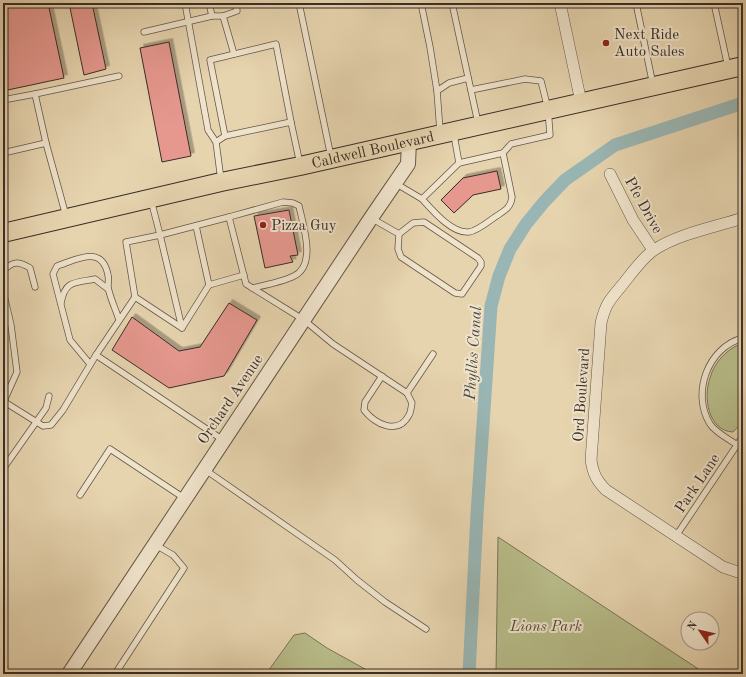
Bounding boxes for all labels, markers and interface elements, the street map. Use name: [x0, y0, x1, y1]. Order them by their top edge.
place label: Next Ride Auto Sales: [614, 28, 685, 60]
marker: Next Ride Auto Sales: [601, 38, 611, 48]
street label: Caldwell Boulevard: [310, 130, 436, 172]
street label: Pfe Drive: [621, 175, 664, 237]
place label: Pizza Guy: [271, 219, 337, 234]
marker: Pizza Guy: [258, 220, 268, 230]
water label: Phyllis Canal: [463, 305, 485, 402]
street label: Ord Boulevard: [572, 347, 593, 443]
street label: Orchard Avenue: [196, 352, 267, 447]
street label: Park Lane: [673, 452, 723, 516]
north arrow: [680, 611, 720, 651]
text: N: [686, 619, 700, 633]
park label: Lions Park: [509, 620, 582, 635]

